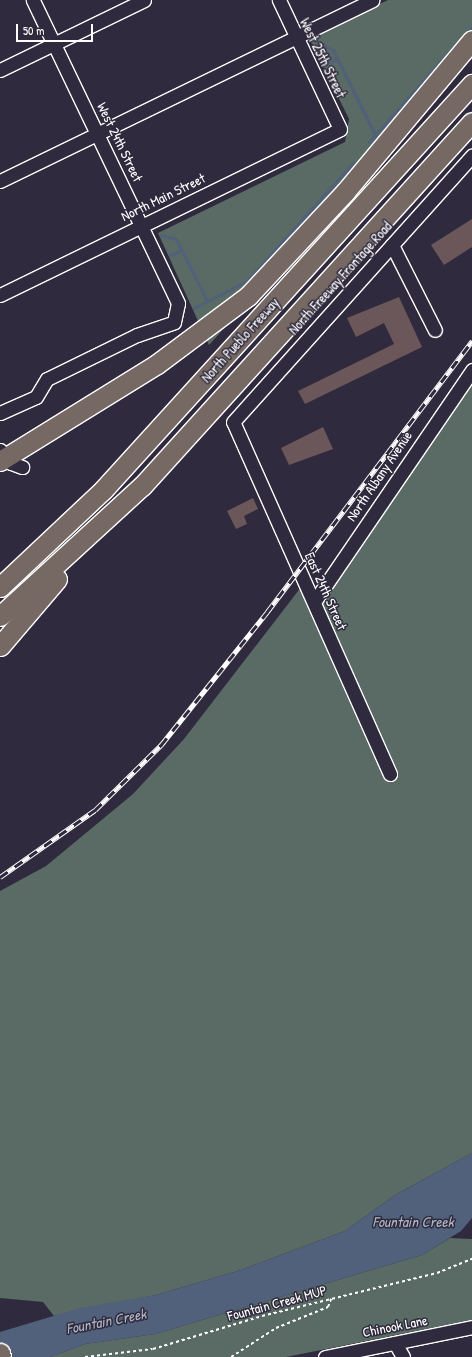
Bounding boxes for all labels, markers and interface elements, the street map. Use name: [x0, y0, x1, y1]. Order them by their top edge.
street label: West 25th Street: [296, 15, 350, 101]
scale bar: [18, 16, 95, 42]
text: 50 m: [23, 22, 44, 39]
street label: West 24th Street: [94, 100, 146, 184]
street label: North Main Street: [118, 169, 208, 225]
street label: North Freeway Frontage Road: [285, 218, 395, 338]
street label: North Pueblo Freeway: [198, 294, 282, 386]
street label: North Albany Avenue: [343, 428, 415, 524]
street label: East 24th Street: [301, 549, 351, 633]
water label: Fountain Creek: [372, 1213, 454, 1231]
street label: Fountain Creek MUP: [226, 1282, 328, 1324]
water label: Fountain Creek: [64, 1304, 148, 1338]
street label: Chinook Lane: [361, 1311, 429, 1341]

